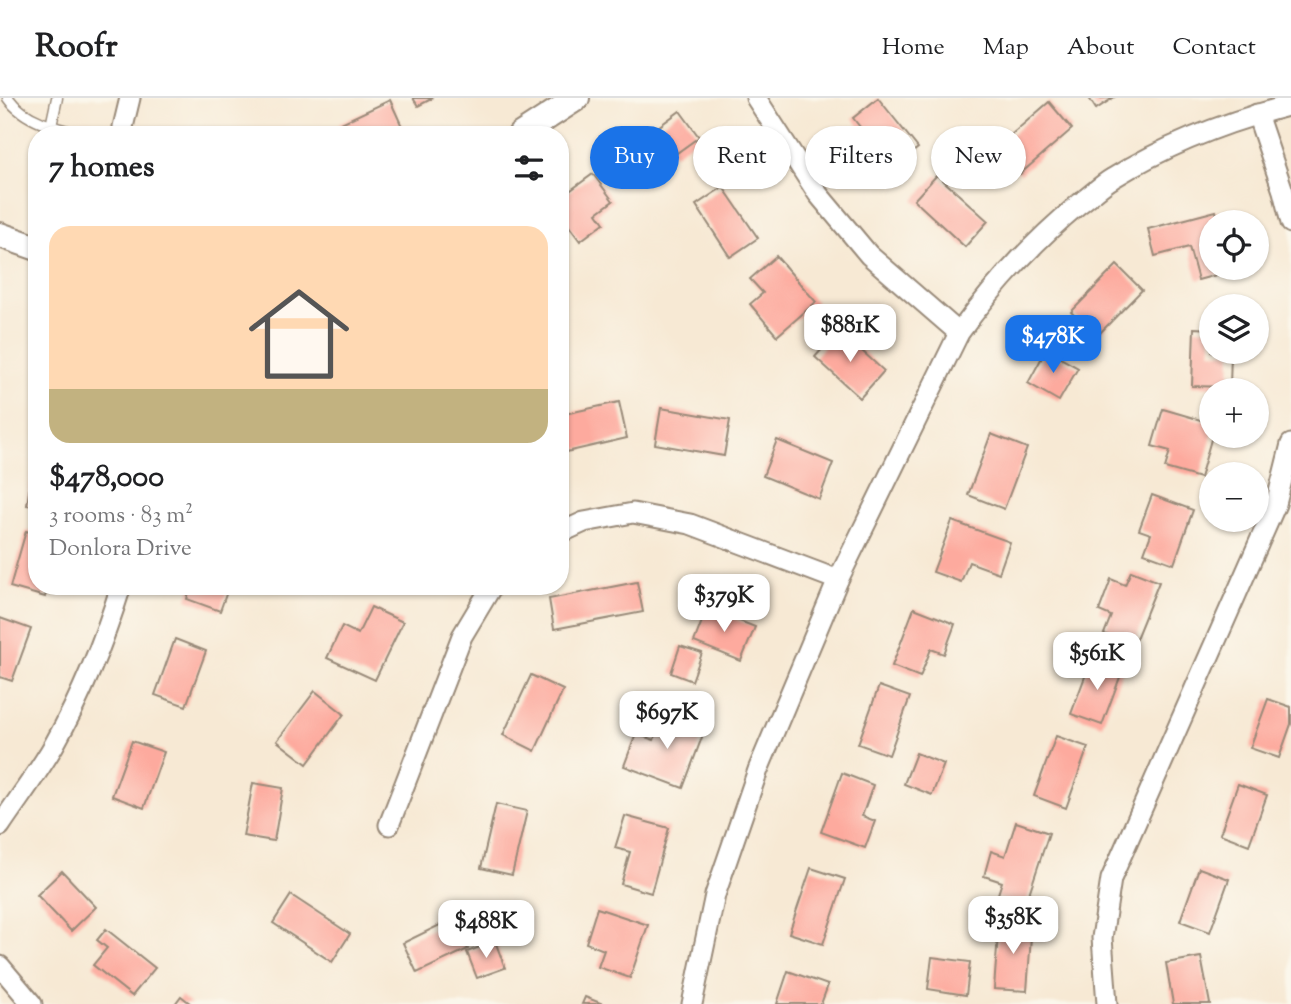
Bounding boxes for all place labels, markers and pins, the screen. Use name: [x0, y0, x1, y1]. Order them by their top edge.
pin: $881K: [801, 304, 899, 364]
pin: $478K: [1004, 316, 1102, 375]
pin: $379K: [675, 574, 773, 634]
pin: $561K: [1048, 632, 1146, 692]
pin: $697K: [618, 692, 716, 751]
pin: $358K: [964, 896, 1062, 956]
pin: $488K: [437, 900, 535, 960]

